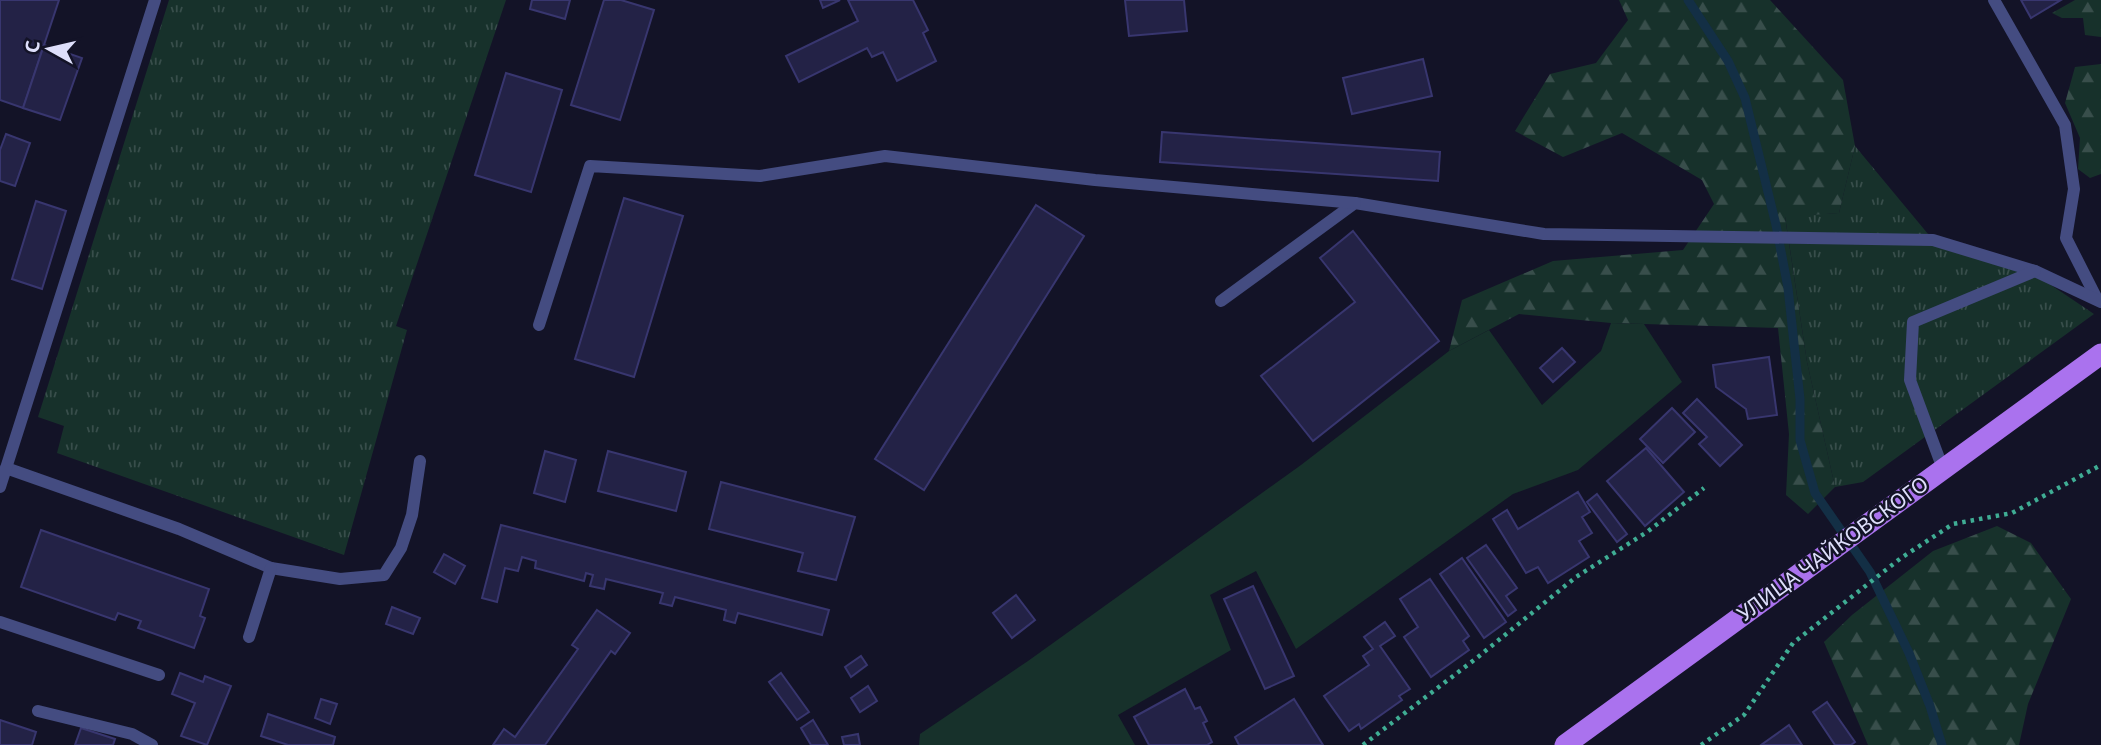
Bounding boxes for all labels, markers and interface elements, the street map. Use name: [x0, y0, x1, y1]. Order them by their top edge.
north arrow: [14, 14, 84, 84]
text: С: [18, 39, 46, 55]
street label: УЛИЦА ЧАЙКОВСКОГО: [1731, 469, 1934, 627]

